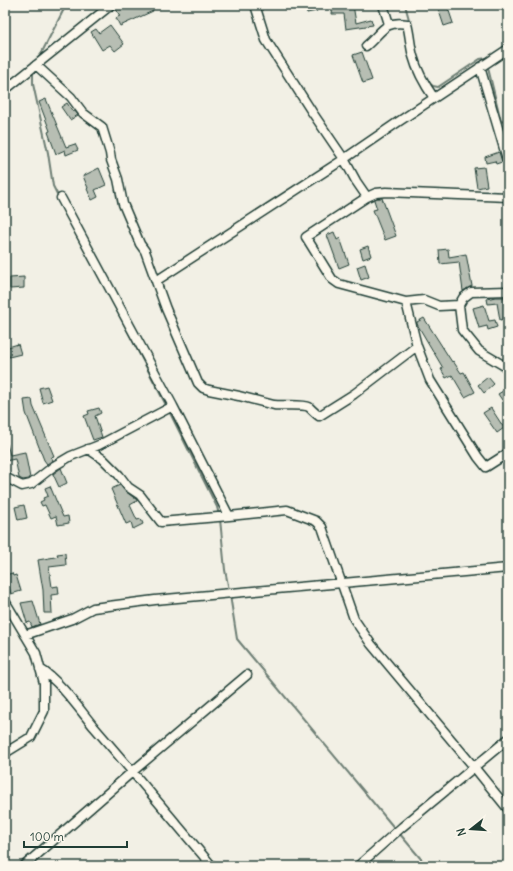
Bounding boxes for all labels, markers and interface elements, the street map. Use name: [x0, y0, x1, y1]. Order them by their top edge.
north arrow: [451, 809, 491, 849]
scale bar: [24, 823, 127, 849]
text: N: [454, 826, 469, 838]
text: 100 m: [30, 829, 64, 844]

